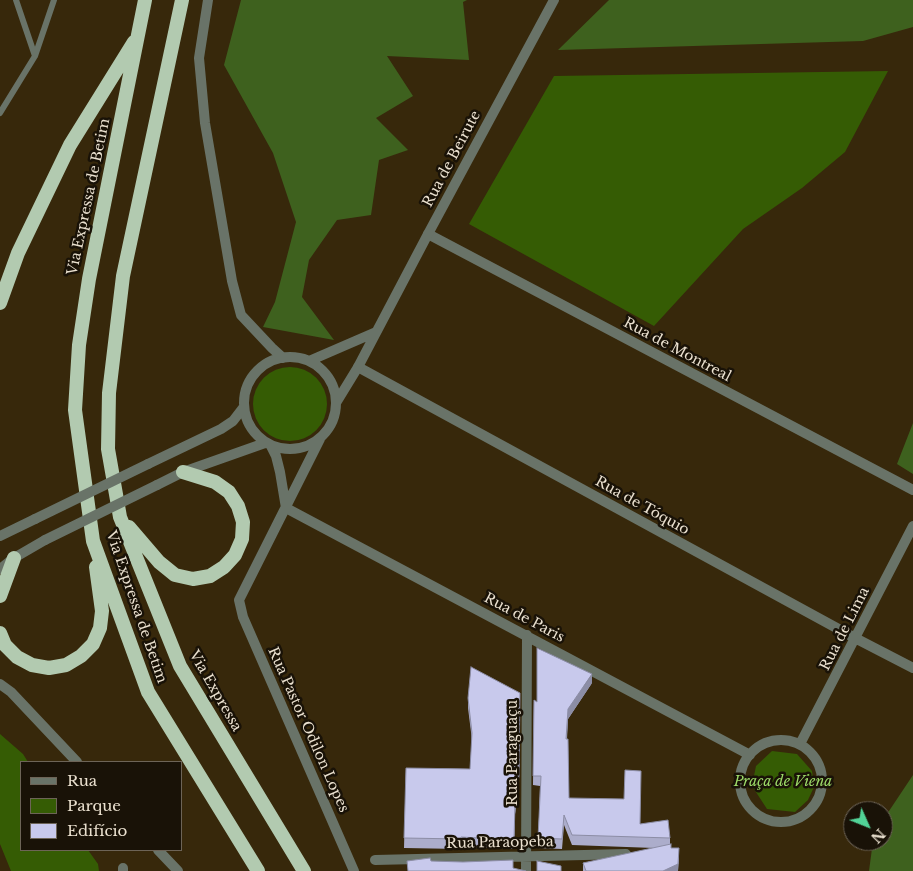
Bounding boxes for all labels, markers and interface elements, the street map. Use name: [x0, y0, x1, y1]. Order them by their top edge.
street label: Rua de Beirute: [420, 108, 484, 210]
street label: Via Expressa de Betim: [64, 117, 114, 277]
street label: Rua de Montreal: [620, 315, 734, 385]
street label: Rua de Tóquio: [592, 473, 692, 539]
street label: Via Expressa de Betim: [102, 529, 170, 685]
street label: Rua de Lima: [817, 584, 873, 674]
street label: Rua de Paris: [481, 590, 567, 646]
street label: Rua Pastor Odilon Lopes: [264, 645, 352, 815]
street label: Via Expressa: [185, 648, 245, 734]
street label: Rua Paraguaçu: [505, 700, 521, 806]
legend: [20, 761, 182, 851]
text: Rua: [67, 771, 97, 790]
park label: Praça de Viena: [734, 774, 832, 790]
text: Parque: [67, 796, 121, 815]
north arrow: [843, 801, 893, 851]
text: Edifício: [67, 821, 127, 840]
text: N: [867, 825, 889, 847]
street label: Rua Paraopeba: [446, 834, 554, 852]

